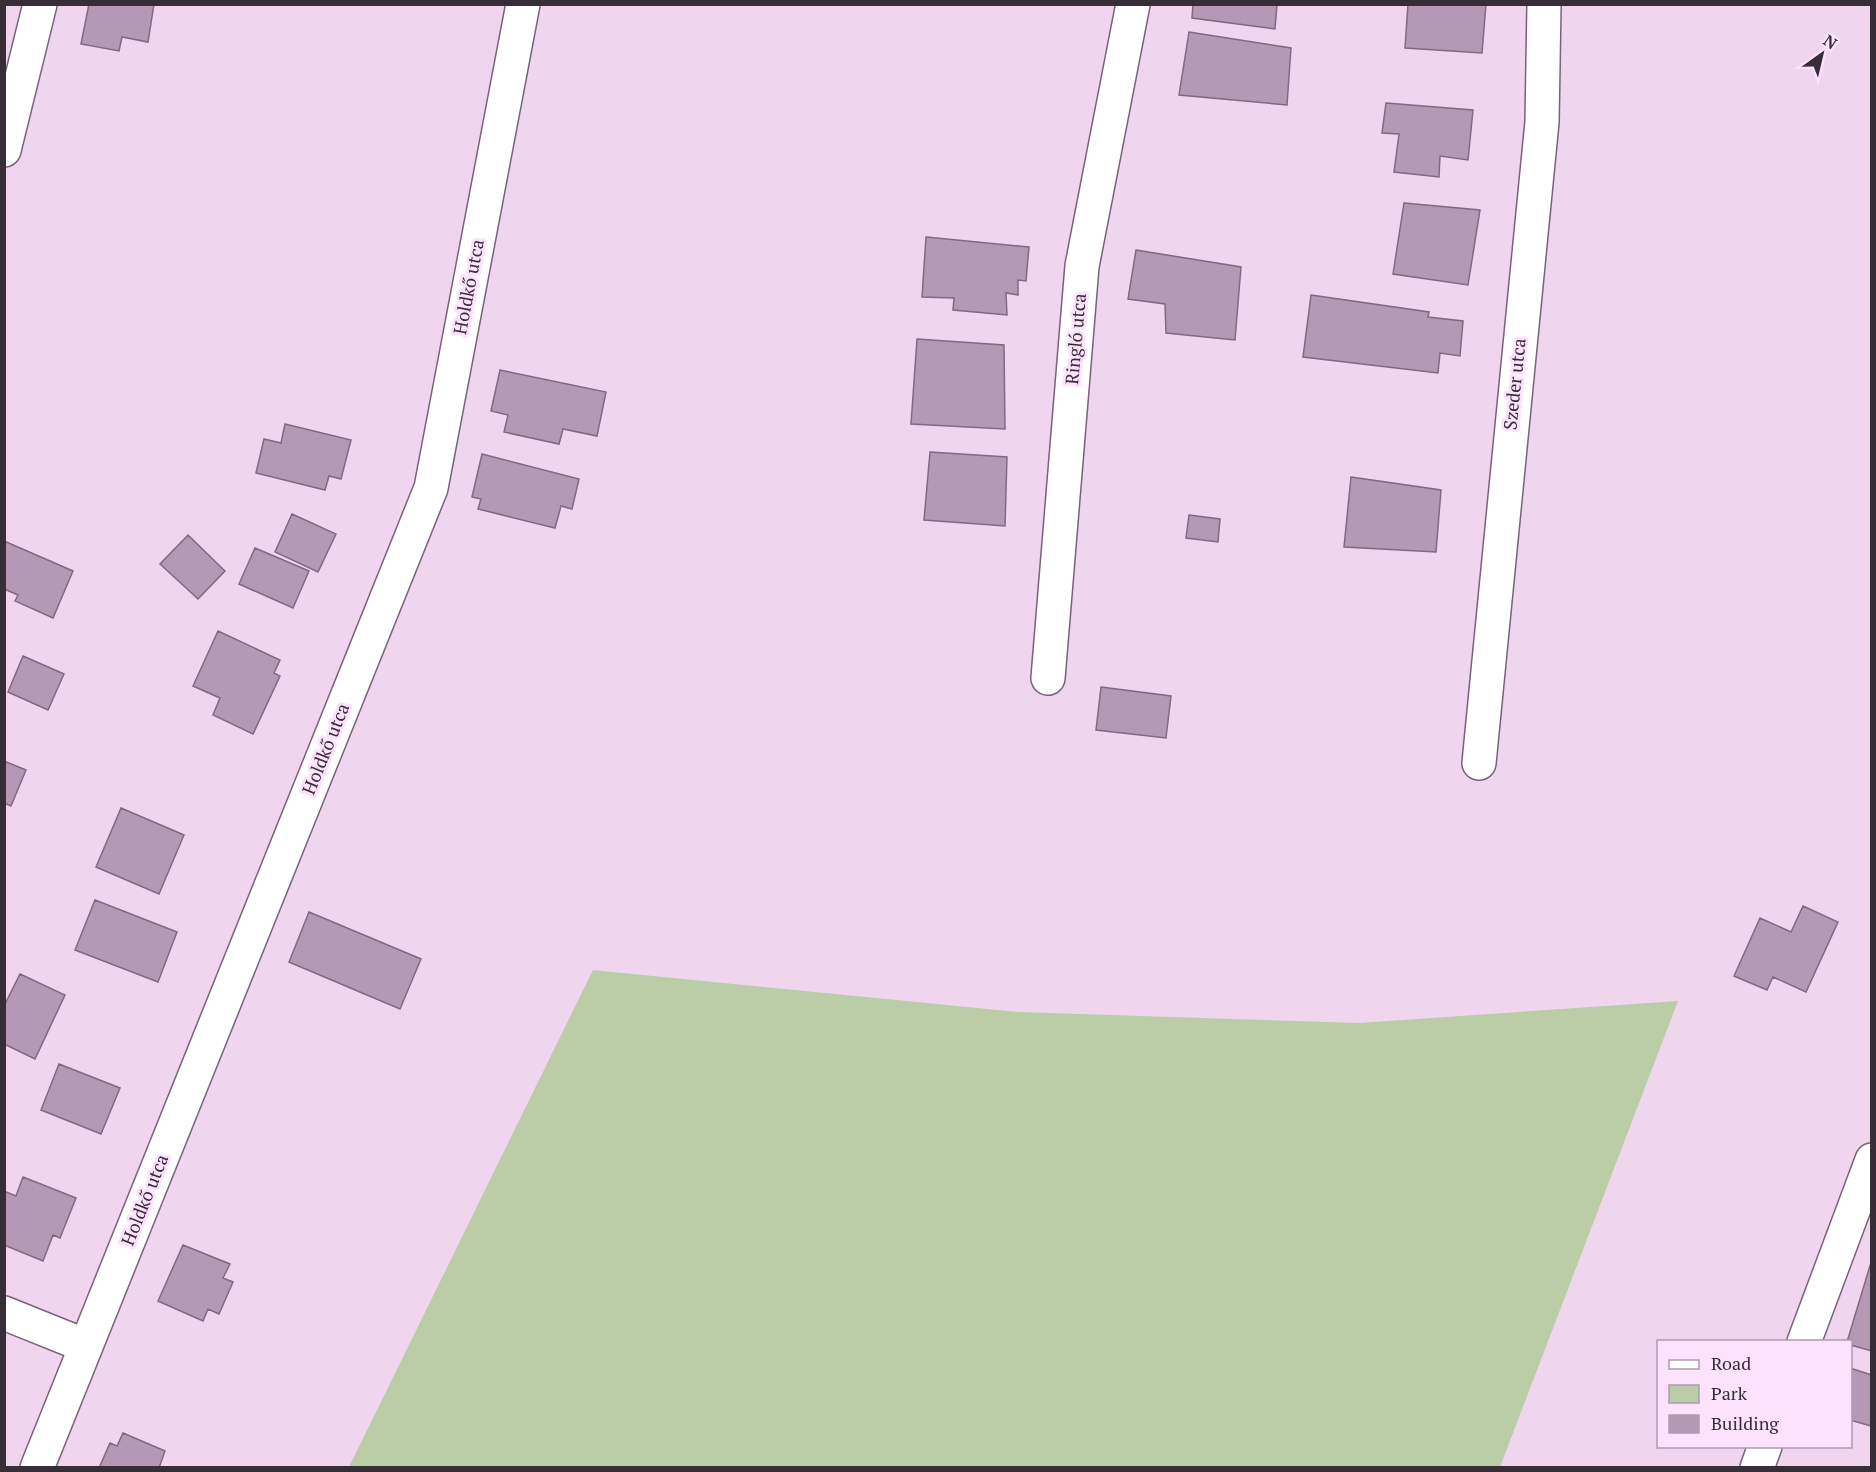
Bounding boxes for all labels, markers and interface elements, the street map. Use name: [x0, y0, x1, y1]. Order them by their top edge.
north arrow: [1792, 24, 1852, 84]
text: N: [1819, 29, 1842, 54]
street label: Holdkő utca: [447, 237, 489, 336]
street label: Ringló utca: [1059, 292, 1091, 385]
street label: Szeder utca: [1497, 337, 1531, 431]
street label: Holdkő utca: [296, 699, 354, 798]
street label: Holdkő utca: [115, 1150, 173, 1249]
legend: [1657, 1340, 1852, 1448]
text: Road: [1711, 1351, 1751, 1375]
text: Park: [1711, 1381, 1748, 1405]
text: Building: [1711, 1411, 1779, 1435]

